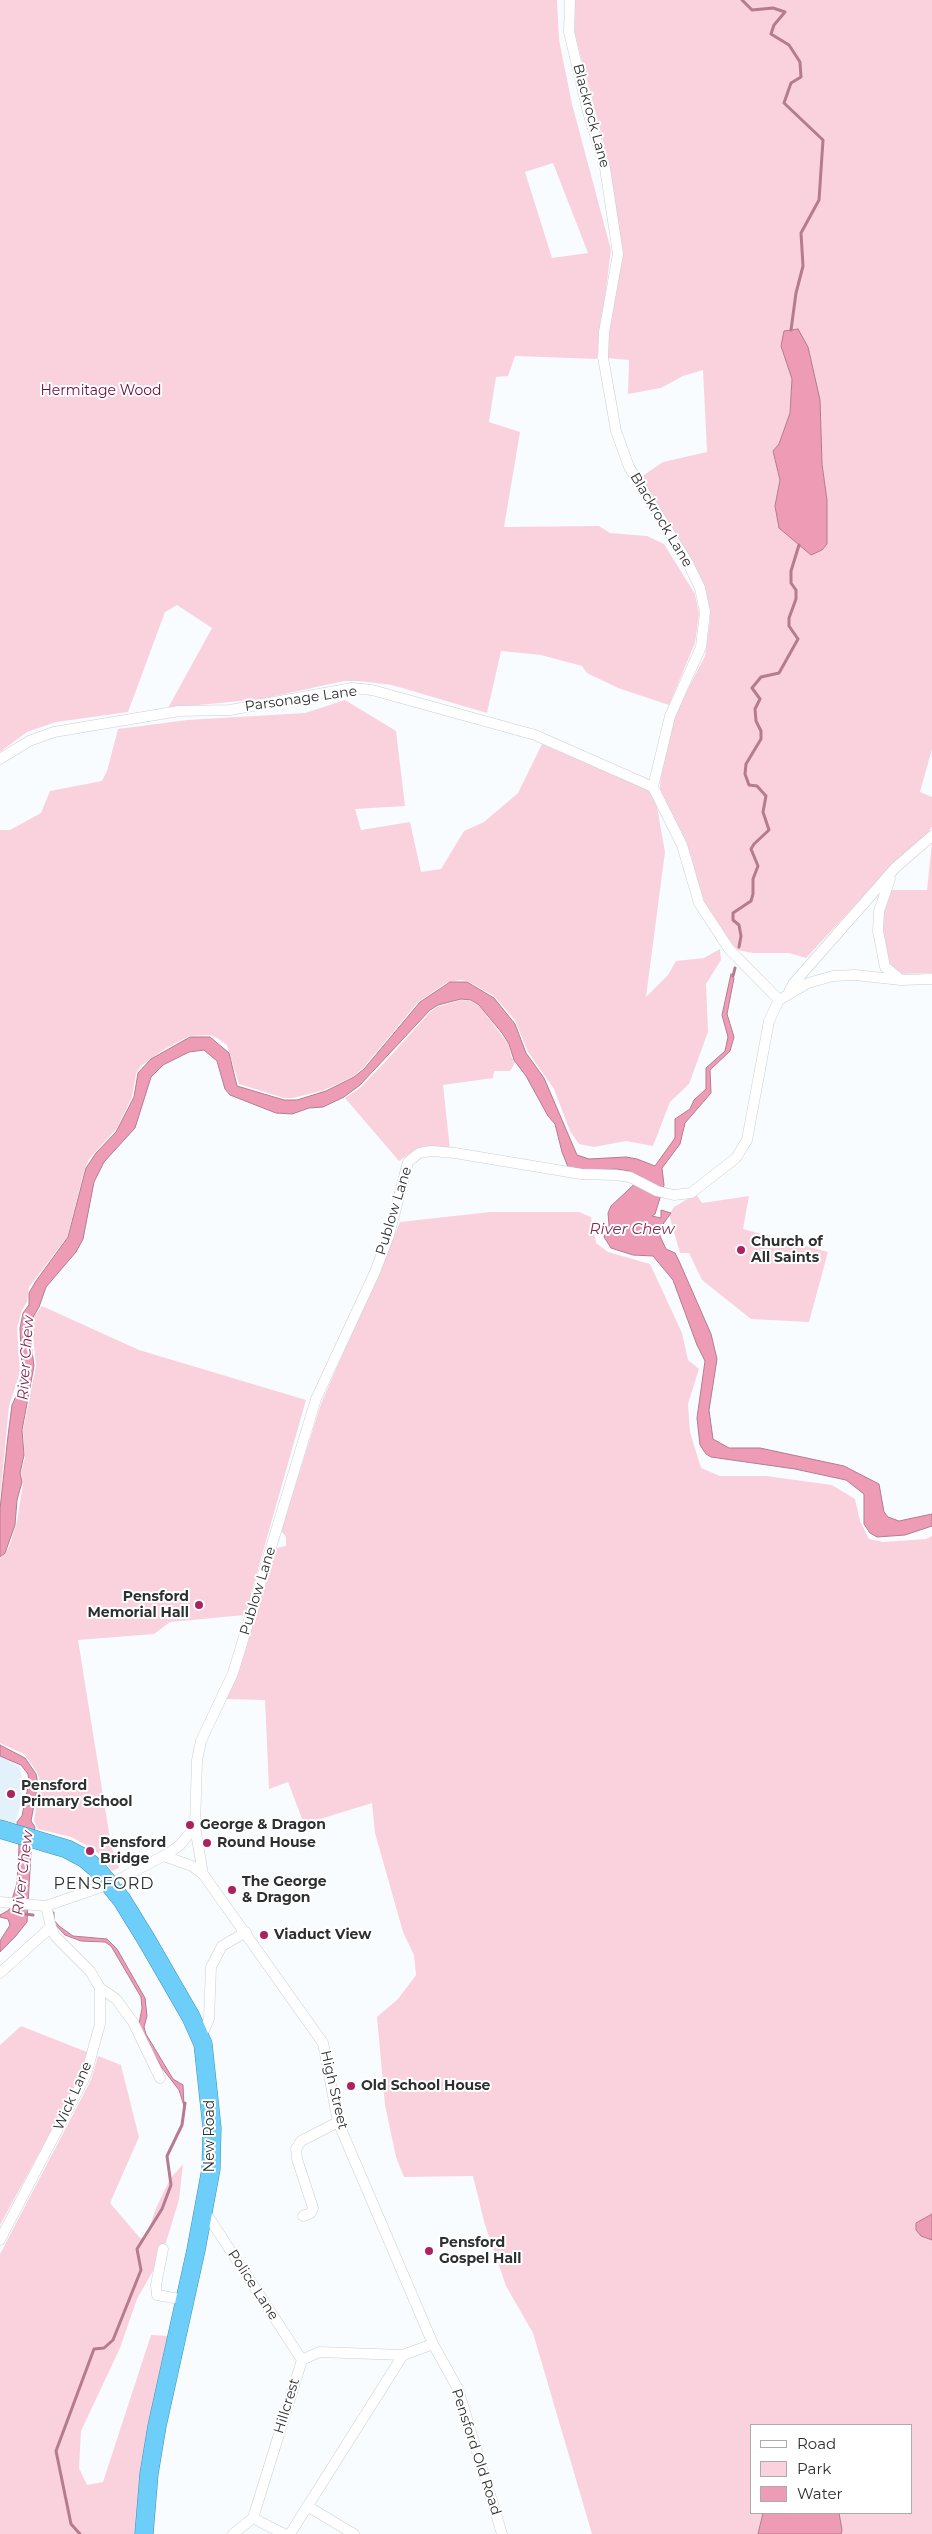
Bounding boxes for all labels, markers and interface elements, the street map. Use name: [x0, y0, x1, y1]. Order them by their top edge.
street label: Blackrock Lane: [569, 62, 613, 170]
park label: Hermitage Wood: [40, 383, 162, 399]
street label: Blackrock Lane: [626, 470, 696, 570]
street label: Parsonage Lane: [244, 683, 358, 715]
street label: Publow Lane: [373, 1165, 415, 1257]
water label: River Chew: [590, 1221, 674, 1239]
place label: Church of All Saints: [751, 1234, 823, 1266]
marker: Church of All Saints: [735, 1244, 747, 1256]
water label: River Chew: [14, 1315, 38, 1401]
street label: Publow Lane: [237, 1545, 279, 1637]
place label: Pensford Memorial Hall: [87, 1589, 189, 1621]
marker: Pensford Memorial Hall: [193, 1599, 205, 1611]
place label: Pensford Primary School: [21, 1778, 132, 1810]
marker: Pensford Primary School: [5, 1788, 17, 1800]
place label: George & Dragon: [200, 1817, 326, 1833]
marker: George & Dragon: [184, 1819, 196, 1831]
water label: River Chew: [9, 1830, 37, 1916]
place label: Pensford Bridge: [100, 1835, 166, 1868]
place label: Round House: [217, 1835, 316, 1851]
marker: Round House: [201, 1837, 213, 1849]
marker: Pensford Bridge: [84, 1845, 96, 1857]
district label: PENSFORD: [52, 1874, 156, 1894]
place label: The George & Dragon: [242, 1874, 327, 1906]
marker: The George & Dragon: [226, 1884, 238, 1896]
place label: Viaduct View: [274, 1927, 371, 1943]
marker: Viaduct View: [258, 1929, 270, 1941]
street label: High Street: [317, 2049, 351, 2131]
street label: Wick Lane: [50, 2059, 96, 2133]
place label: Old School House: [361, 2078, 490, 2094]
marker: Old School House: [345, 2080, 357, 2092]
street label: New Road: [202, 2100, 218, 2172]
place label: Pensford Gospel Hall: [439, 2235, 521, 2268]
marker: Pensford Gospel Hall: [423, 2245, 435, 2257]
street label: Police Lane: [224, 2247, 282, 2323]
street label: Hillcrest: [271, 2376, 303, 2436]
street label: Pensford Old Road: [448, 2387, 504, 2517]
legend: [750, 2424, 912, 2514]
text: Road: [797, 2434, 836, 2453]
text: Park: [797, 2459, 831, 2478]
text: Water: [797, 2484, 843, 2503]

